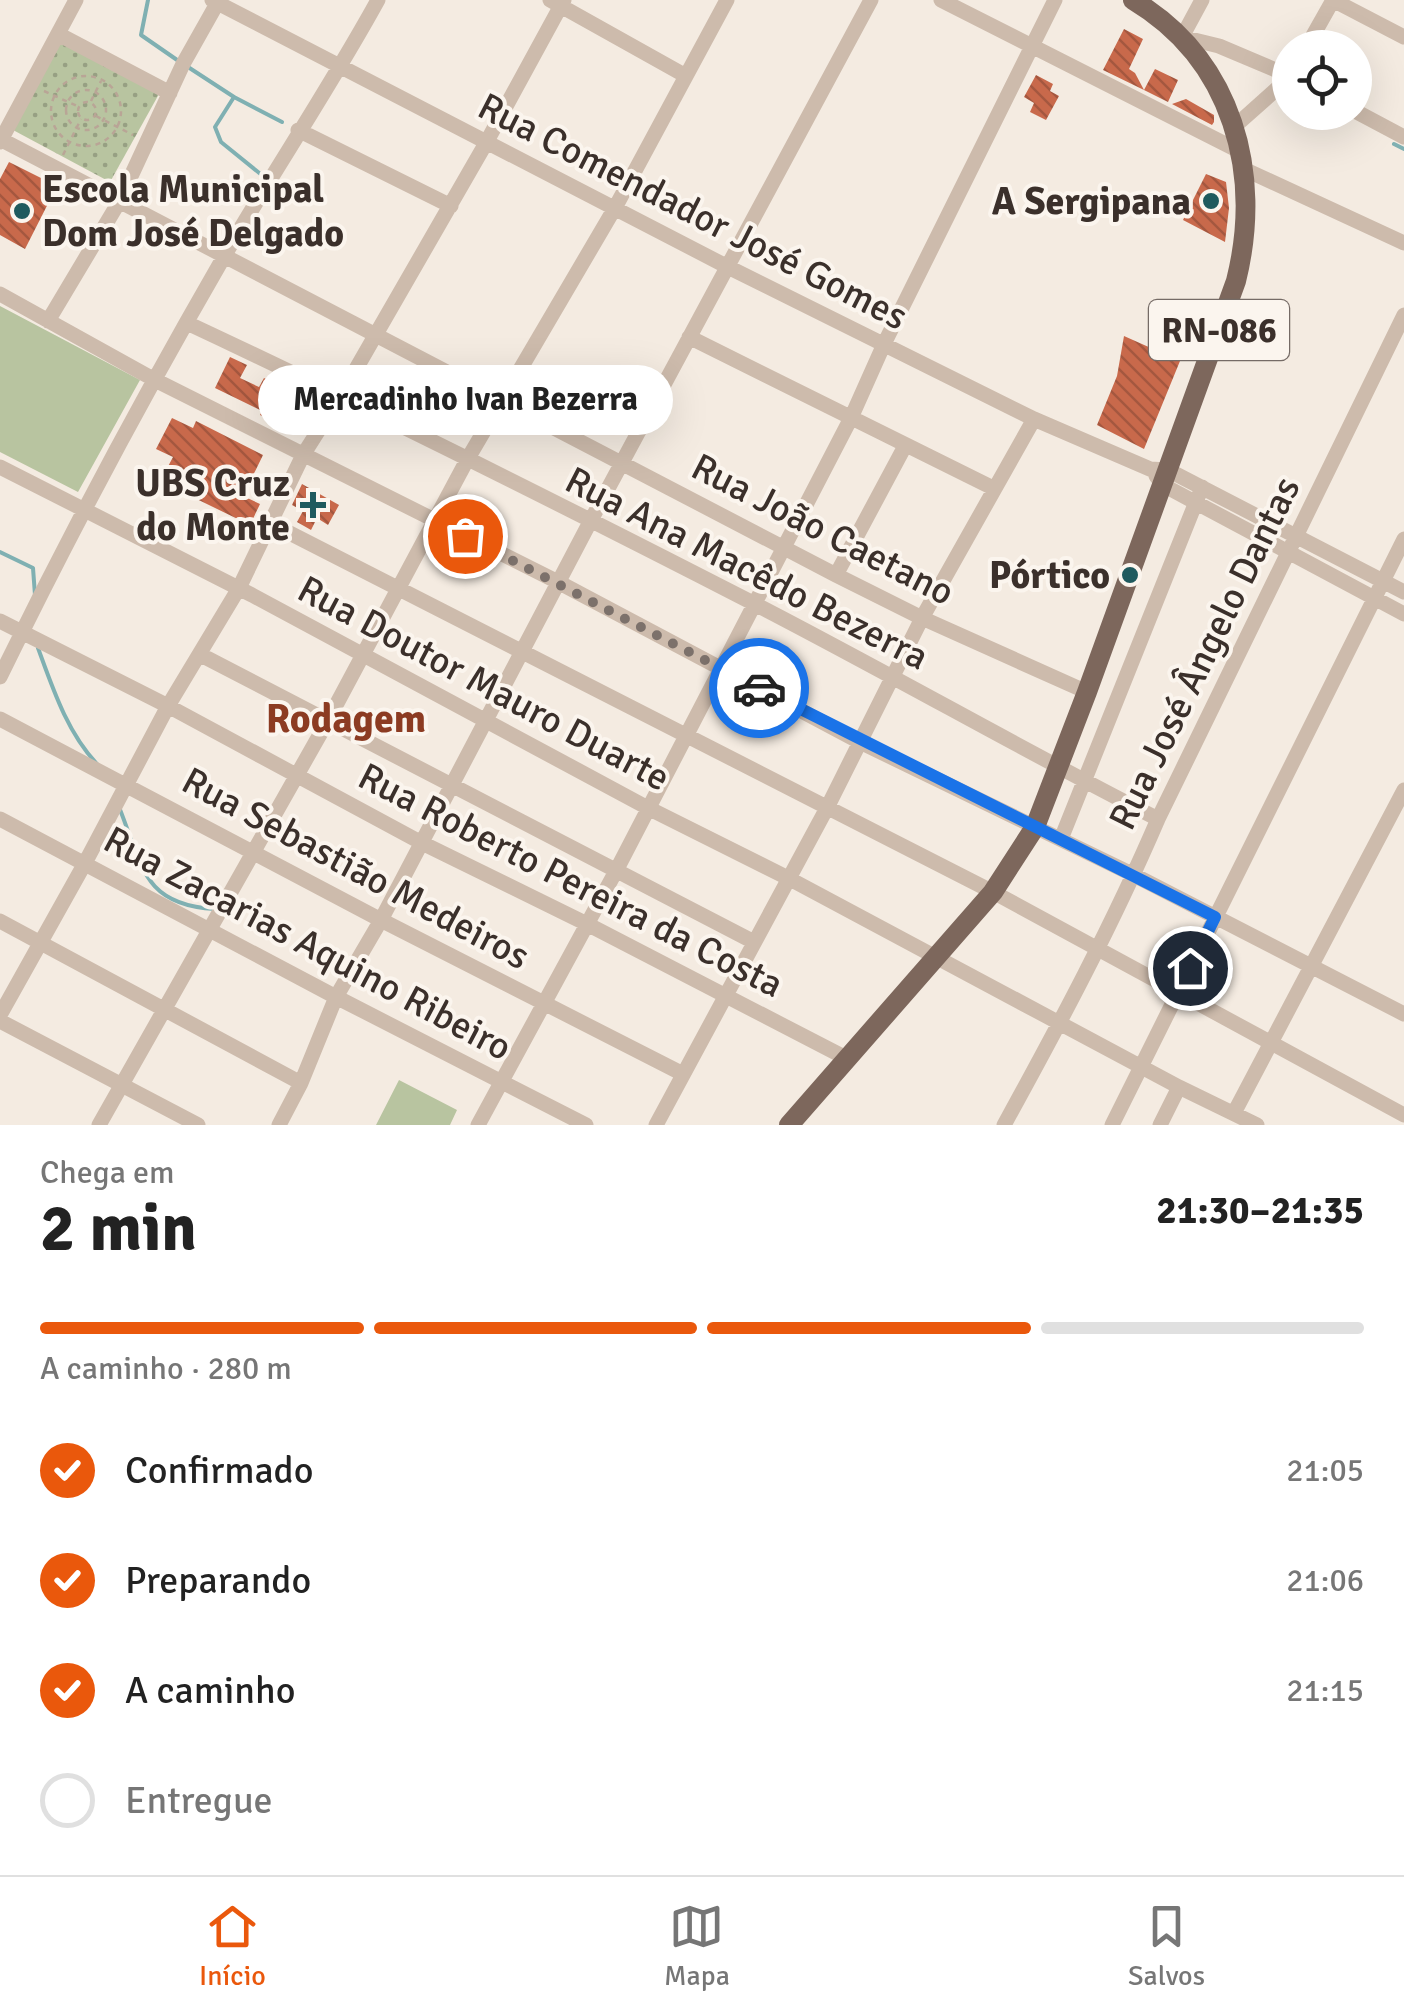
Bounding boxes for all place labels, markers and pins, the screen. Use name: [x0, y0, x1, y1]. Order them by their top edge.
place label: Escola Municipal Dom José Delgado: [42, 166, 344, 257]
place label: A Sergipana: [992, 178, 1191, 225]
marker: A Sergipana: [1200, 190, 1222, 212]
marker: Escola Municipal Dom José Delgado: [11, 200, 33, 222]
callout: Mercadinho Ivan Bezerra: [258, 366, 672, 436]
place label: UBS Cruz do Monte: [135, 460, 290, 551]
marker: UBS Cruz do Monte: [300, 492, 326, 518]
pin: [423, 494, 508, 579]
place label: Pórtico: [989, 552, 1110, 599]
marker: Pórtico: [1119, 564, 1141, 586]
pin: [1148, 926, 1233, 1011]

